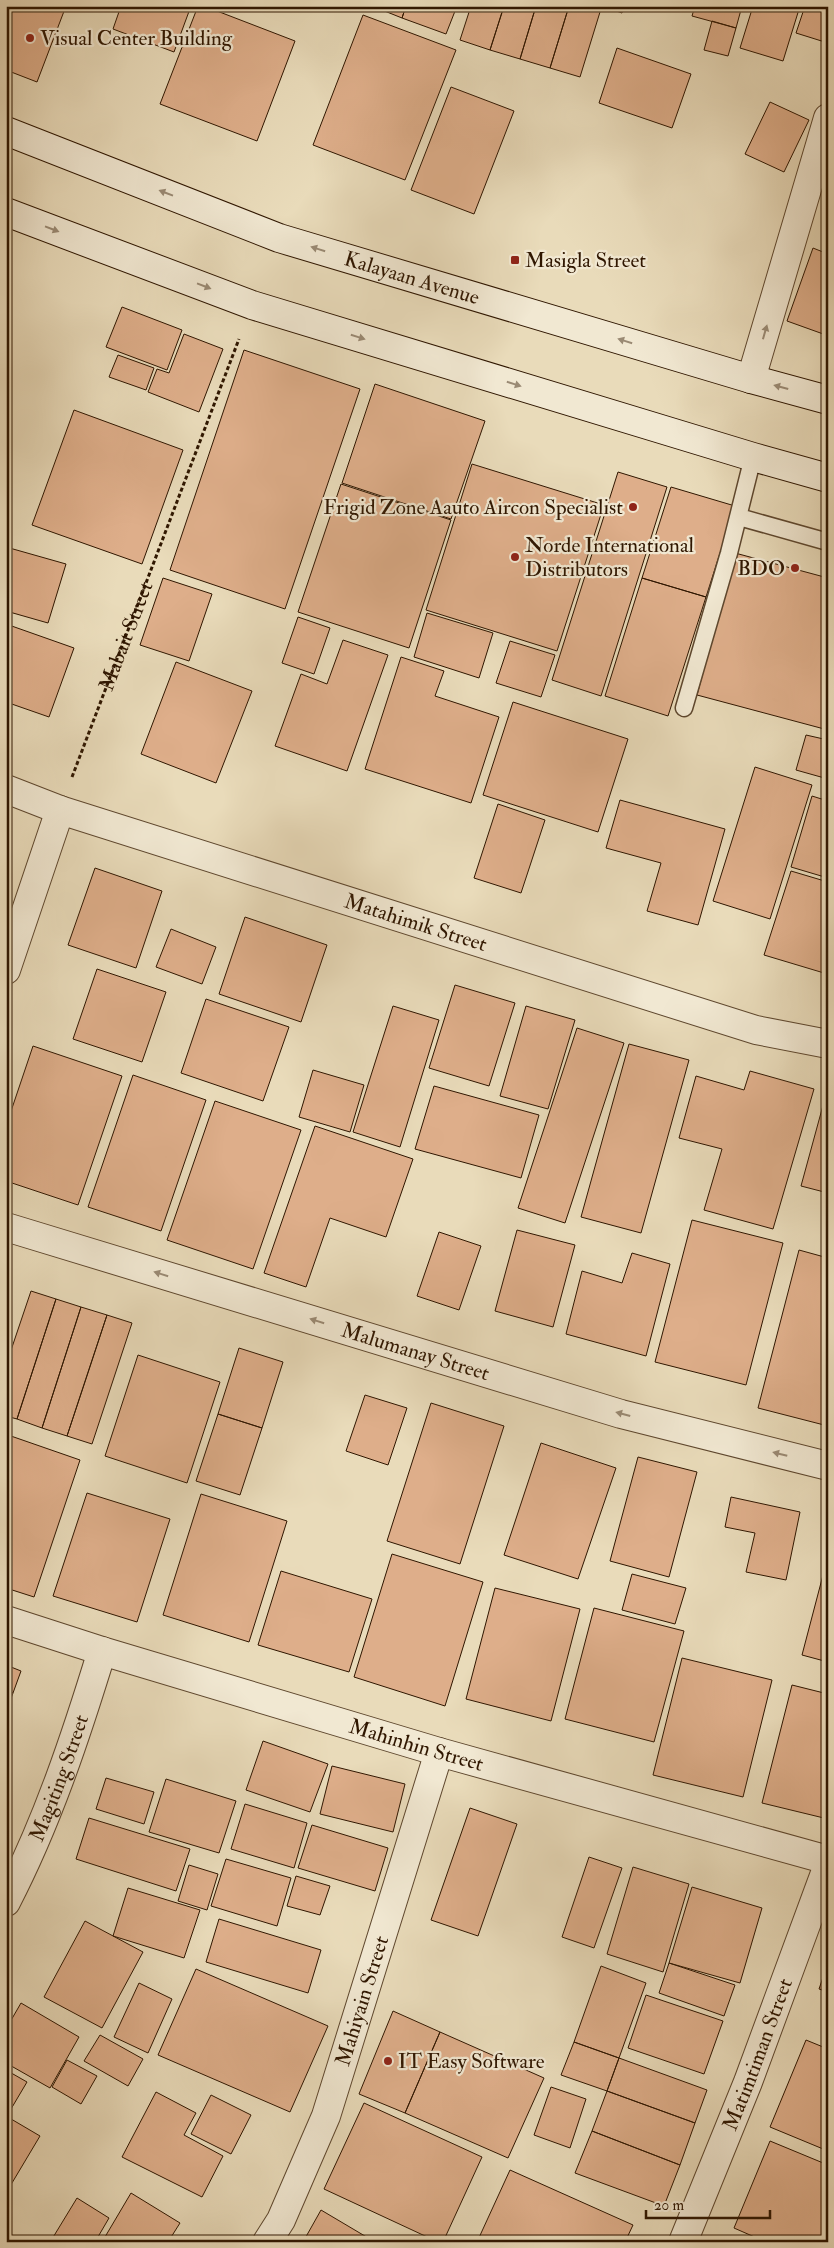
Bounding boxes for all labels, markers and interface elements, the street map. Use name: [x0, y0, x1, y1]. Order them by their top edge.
place label: Visual Center Building: [40, 25, 233, 52]
marker: Visual Center Building: [24, 32, 36, 44]
one-way arrow: [158, 189, 173, 197]
one-way arrow: [45, 225, 60, 233]
one-way arrow: [311, 245, 326, 253]
street label: Kalayaan Avenue: [341, 245, 483, 311]
place label: Masigla Street: [525, 247, 646, 274]
marker: Masigla Street: [509, 254, 521, 266]
one-way arrow: [197, 282, 212, 290]
one-way arrow: [761, 324, 769, 339]
one-way arrow: [351, 333, 366, 341]
one-way arrow: [617, 336, 632, 344]
one-way arrow: [506, 381, 521, 389]
one-way arrow: [773, 382, 788, 390]
place label: Frigid Zone Aauto Aircon Specialist: [323, 494, 623, 521]
marker: Frigid Zone Aauto Aircon Specialist: [627, 501, 639, 513]
place label: Norde International Distributors: [525, 532, 695, 583]
marker: Norde International Distributors: [509, 551, 521, 563]
place label: BDO: [737, 555, 785, 582]
marker: BDO: [789, 562, 801, 574]
street label: Mabait Street: [93, 577, 159, 695]
street label: Matahimik Street: [341, 888, 490, 958]
one-way arrow: [154, 1269, 169, 1277]
one-way arrow: [309, 1317, 324, 1325]
street label: Malumanay Street: [338, 1317, 493, 1387]
one-way arrow: [615, 1410, 631, 1418]
one-way arrow: [773, 1450, 788, 1458]
street label: Magiting Street: [23, 1711, 95, 1846]
street label: Mahinhin Street: [346, 1713, 487, 1778]
street label: Mahiyain Street: [329, 1932, 395, 2069]
street label: Matimtiman Street: [717, 1974, 799, 2135]
place label: IT Easy Software: [398, 2048, 545, 2075]
marker: IT Easy Software: [382, 2055, 394, 2067]
scale bar: [646, 2188, 770, 2220]
text: 20 m: [654, 2196, 684, 2215]

